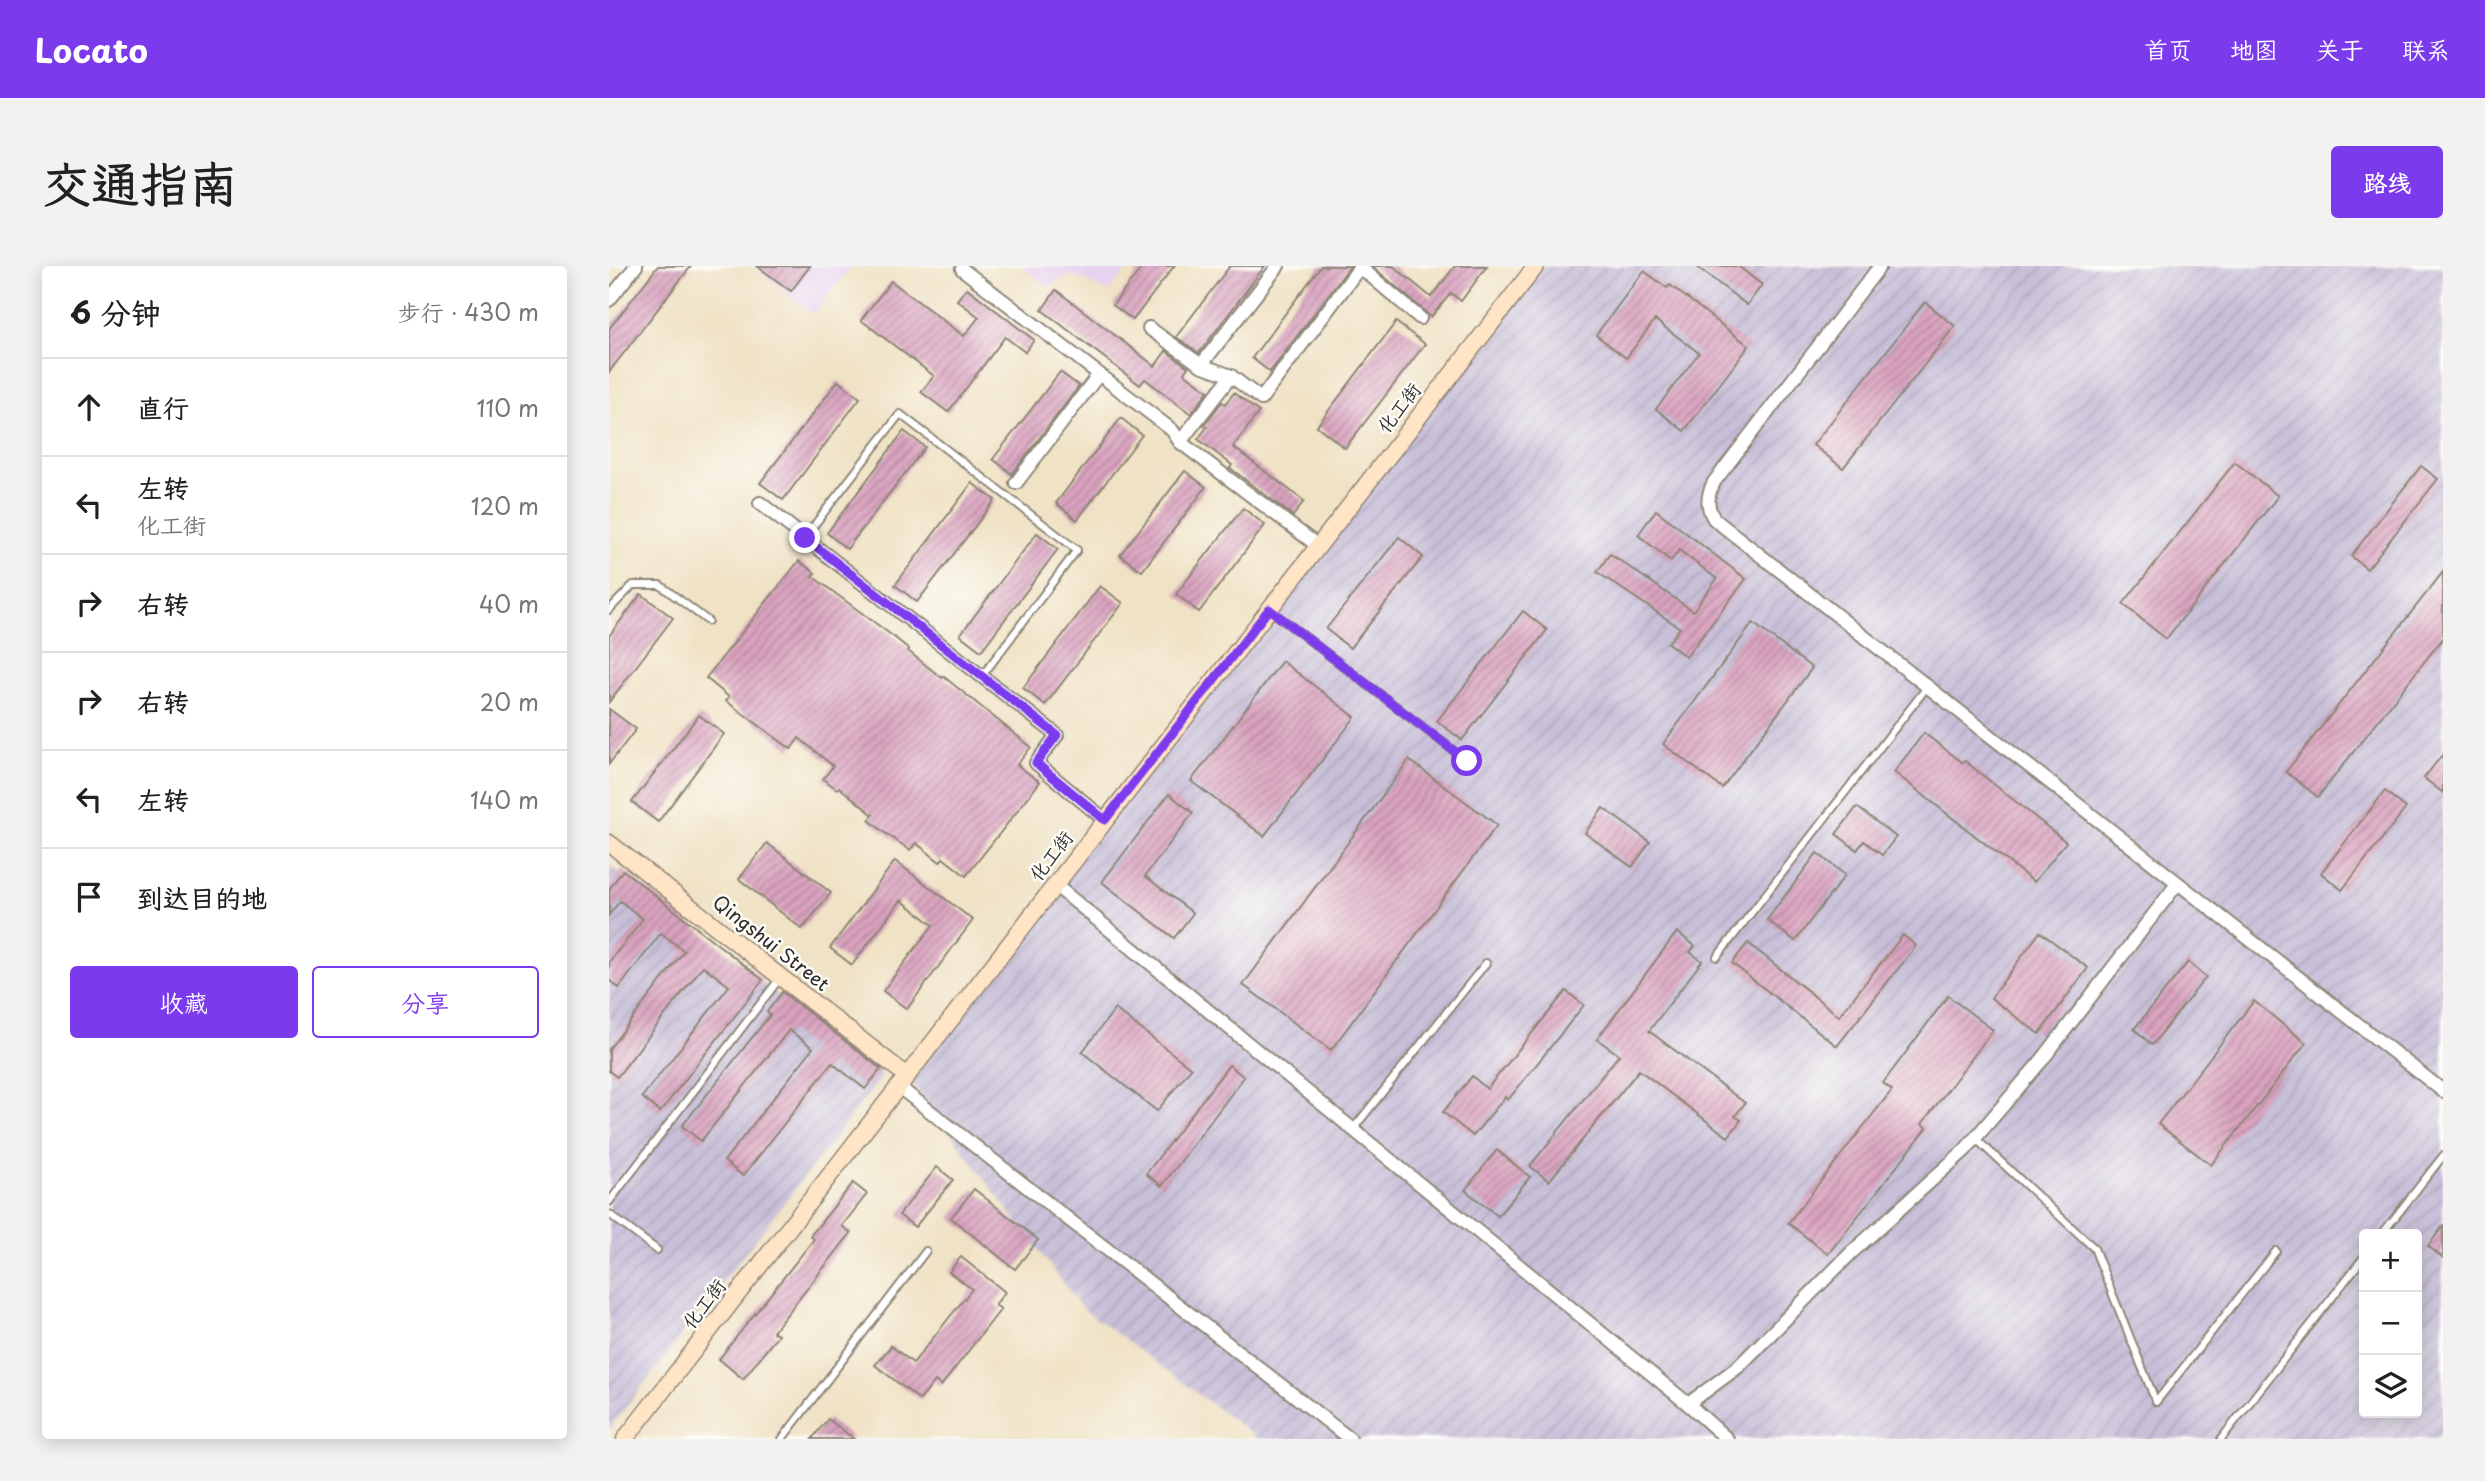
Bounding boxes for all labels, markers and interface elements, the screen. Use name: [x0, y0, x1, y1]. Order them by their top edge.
text: Locato: [35, 24, 148, 74]
text: 首页: [2144, 31, 2192, 67]
text: 地图: [2230, 31, 2278, 67]
text: 关于: [2316, 31, 2364, 67]
text: 联系: [2402, 31, 2450, 67]
text: 交通指南: [42, 145, 238, 219]
button: 路线: [2331, 146, 2443, 218]
text: 6 分钟: [70, 289, 161, 334]
text: 步行 · 430 m: [398, 294, 539, 329]
street label: 化工街: [1370, 376, 1427, 438]
icon: ahead: [70, 388, 108, 426]
text: 直行: [137, 388, 189, 427]
text: 110 m: [477, 390, 539, 425]
text: 左转: [137, 468, 189, 507]
icon: left: [70, 486, 108, 524]
text: 120 m: [471, 488, 539, 523]
text: 化工街: [137, 507, 206, 542]
route end: [789, 522, 820, 553]
icon: right: [70, 584, 108, 622]
text: 右转: [137, 584, 189, 623]
text: 40 m: [479, 586, 539, 621]
icon: right: [70, 682, 108, 720]
text: 右转: [137, 682, 189, 721]
text: 20 m: [480, 684, 539, 719]
route start: [1451, 745, 1482, 776]
icon: left: [70, 780, 108, 818]
text: 左转: [137, 780, 189, 819]
text: 140 m: [470, 782, 539, 817]
street label: 化工街: [1022, 824, 1079, 886]
icon: arrive: [70, 878, 108, 916]
text: 到达目的地: [137, 878, 267, 917]
street label: Qingshui Street: [707, 888, 836, 997]
button: 收藏: [70, 966, 298, 1038]
button: 分享: [312, 966, 539, 1038]
map controls: [2359, 1229, 2422, 1418]
button: +: [2359, 1229, 2422, 1292]
street label: 化工街: [675, 1272, 732, 1334]
button: −: [2359, 1292, 2422, 1355]
button: layers: [2359, 1355, 2422, 1418]

